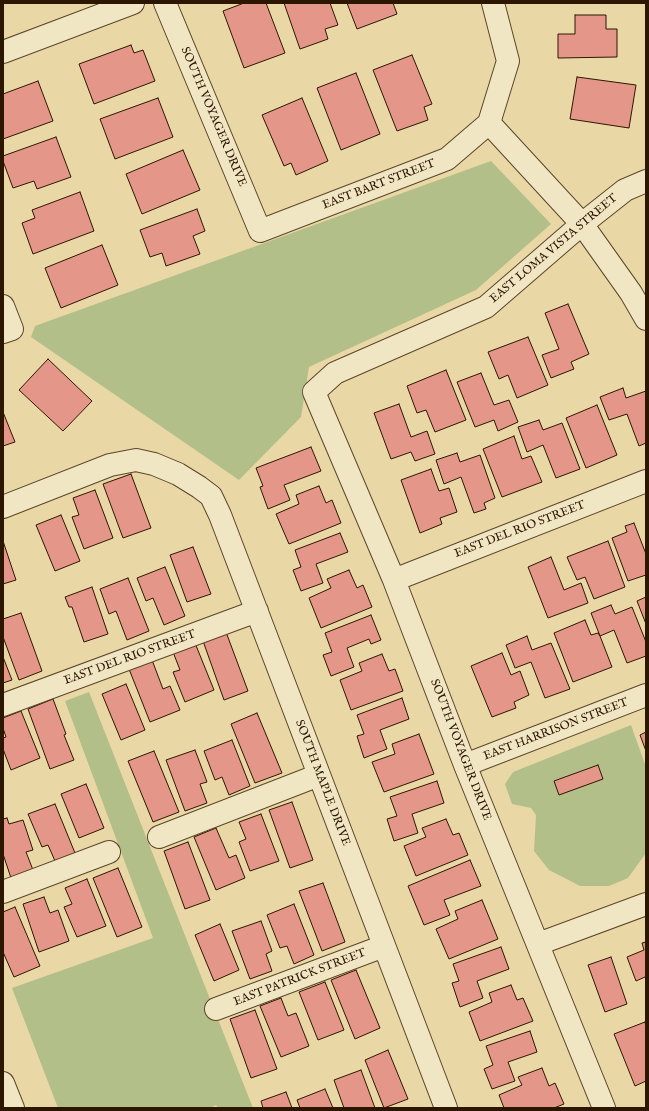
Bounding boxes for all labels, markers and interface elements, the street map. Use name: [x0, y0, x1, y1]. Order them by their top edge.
street label: SOUTH VOYAGER DRIVE: [177, 45, 249, 189]
street label: EAST BART STREET: [321, 157, 437, 213]
street label: EAST LOMA VISTA STREET: [487, 191, 621, 307]
street label: EAST DEL RIO STREET: [453, 498, 587, 562]
street label: EAST DEL RIO STREET: [62, 627, 198, 689]
street label: SOUTH VOYAGER DRIVE: [426, 677, 494, 823]
street label: EAST HARRISON STREET: [482, 696, 630, 764]
street label: SOUTH MAPLE DRIVE: [291, 718, 353, 848]
street label: EAST PATRICK STREET: [232, 946, 368, 1010]

